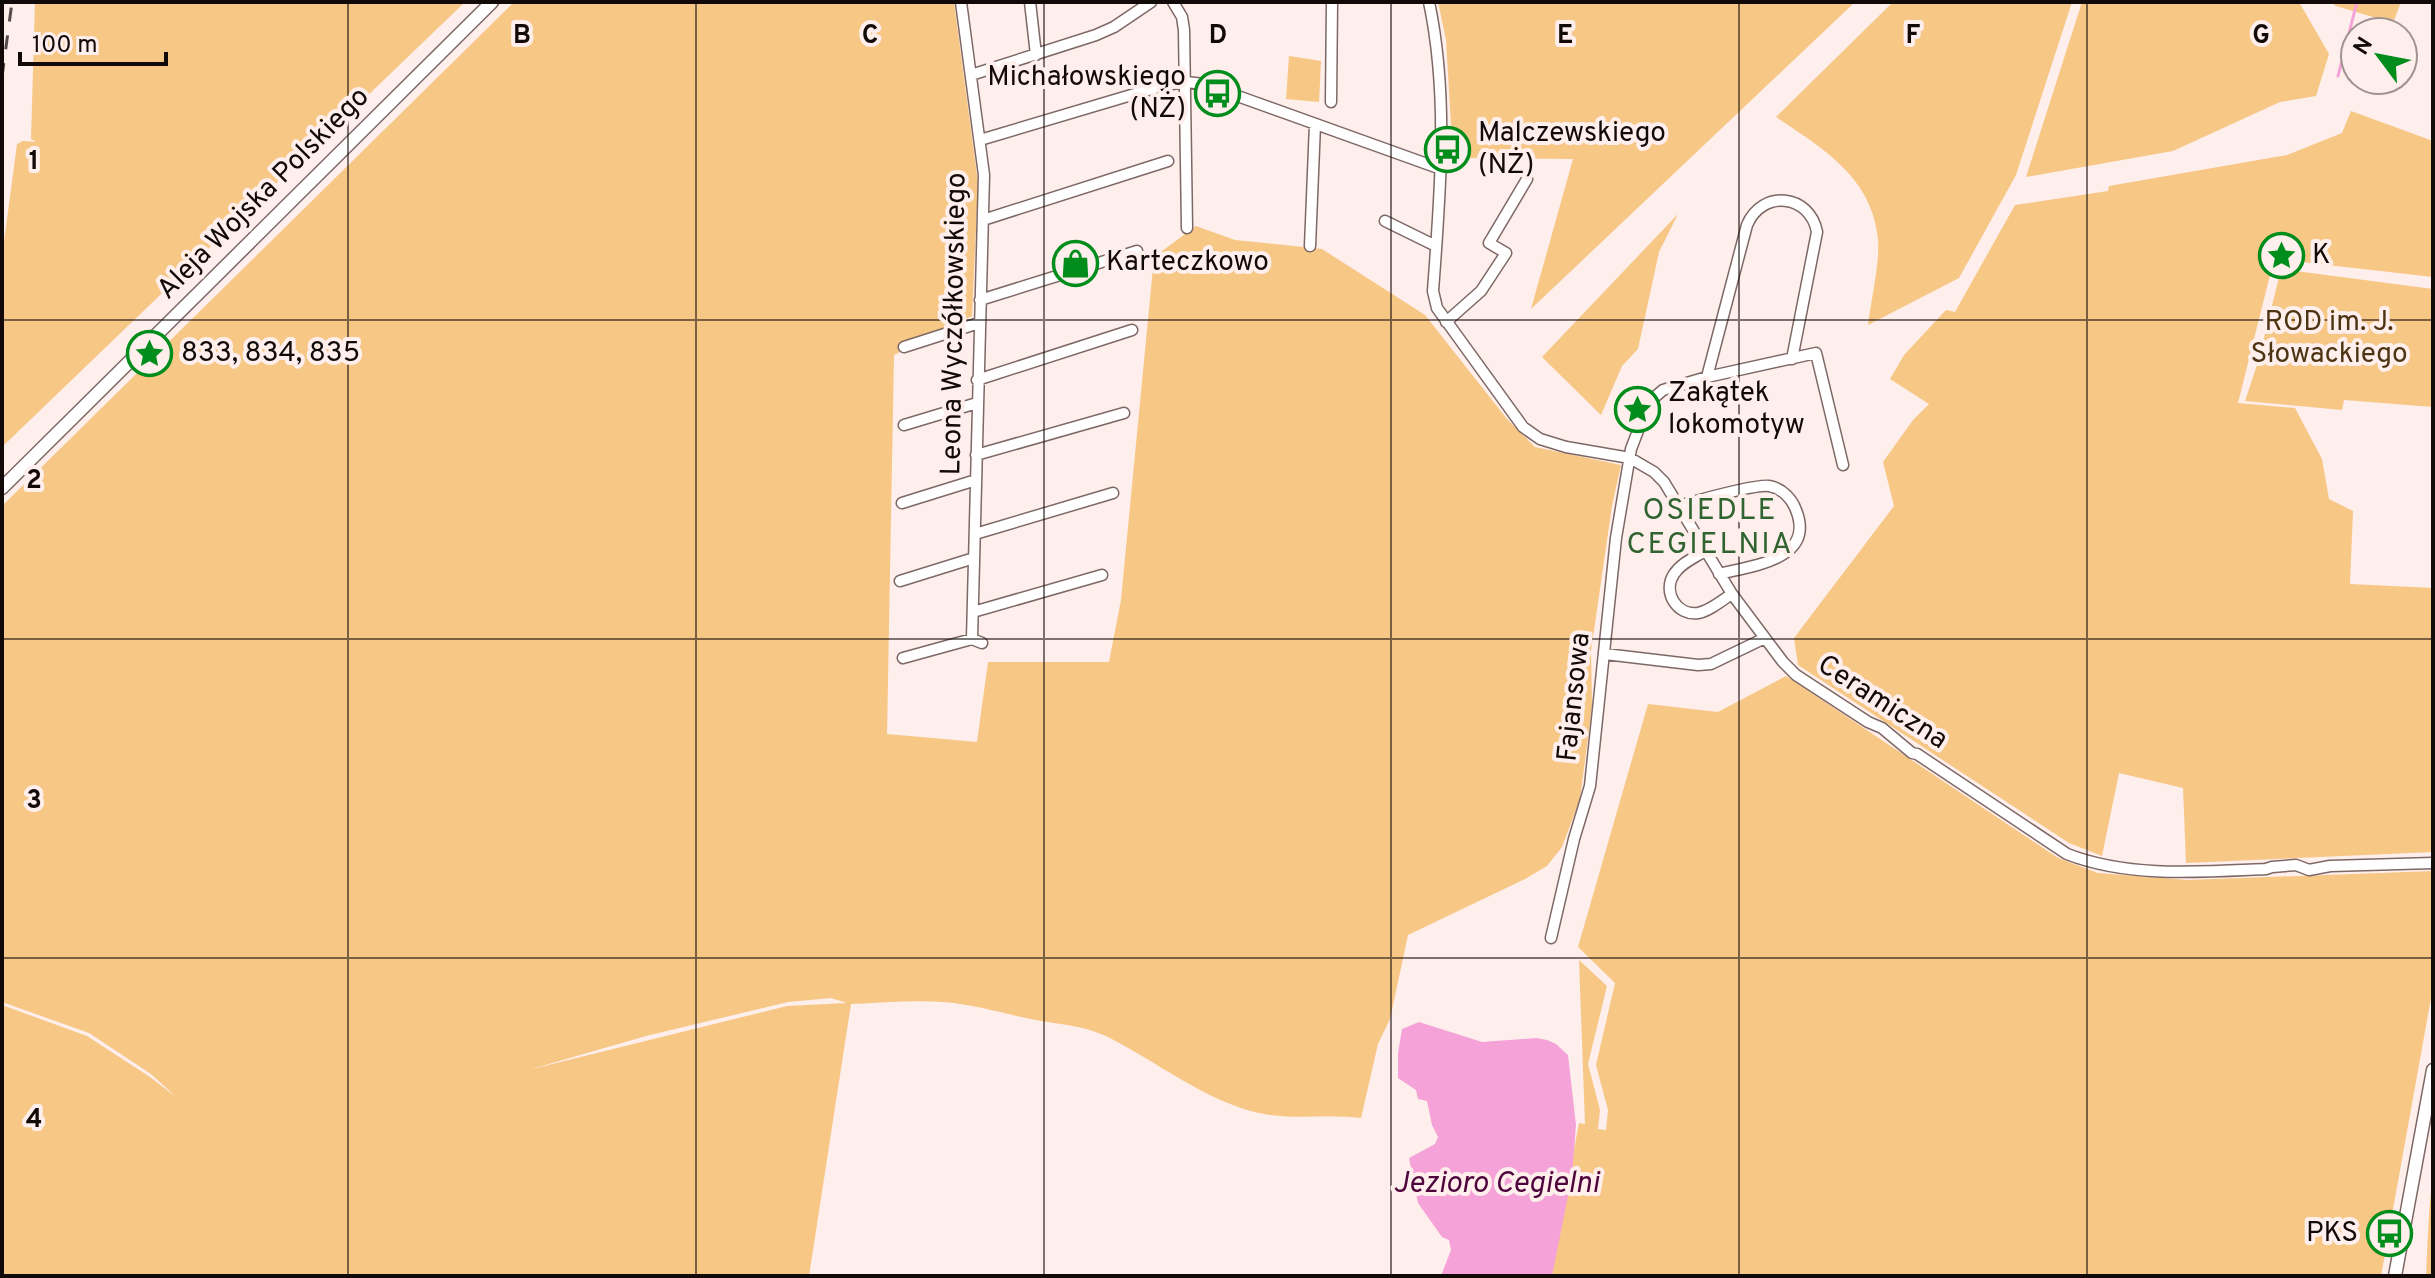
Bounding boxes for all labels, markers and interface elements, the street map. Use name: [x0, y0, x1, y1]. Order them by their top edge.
scale bar: [20, 16, 166, 66]
north arrow: [2339, 16, 2419, 96]
text: B: [513, 20, 531, 53]
text: C: [862, 20, 878, 53]
text: D: [1209, 20, 1227, 53]
text: E: [1557, 20, 1573, 53]
text: F: [1906, 20, 1921, 53]
text: G: [2252, 20, 2270, 53]
text: 100 m: [32, 31, 98, 61]
text: N: [2349, 33, 2380, 61]
place label: Michałowskiego (NŻ): [987, 60, 1186, 128]
bus stop icon: Michałowskiego (NŻ): [1193, 70, 1241, 118]
street label: Aleja Wojska Polskiego: [150, 80, 378, 308]
place label: Malczewskiego (NŻ): [1478, 116, 1666, 184]
bus stop icon: Malczewskiego (NŻ): [1423, 126, 1471, 174]
text: 1: [29, 146, 39, 179]
street label: Leona Wyczółkowskiego: [934, 172, 976, 476]
place icon: K: [2257, 232, 2305, 280]
place label: K: [2312, 238, 2330, 274]
shop icon: Karteczkowo: [1051, 239, 1099, 287]
place label: Karteczkowo: [1106, 245, 1269, 281]
park label: ROD im. J. Słowackiego: [2250, 305, 2408, 373]
place icon: 833, 834, 835: [126, 330, 174, 378]
place label: 833, 834, 835: [181, 336, 360, 372]
place label: Zakątek lokomotyw: [1668, 376, 1805, 444]
place icon: Zakątek lokomotyw: [1613, 386, 1661, 434]
text: 2: [26, 465, 42, 498]
district label: OSIEDLE CEGIELNIA: [1626, 493, 1794, 564]
street label: Fajansowa: [1550, 631, 1600, 763]
street label: Ceramiczna: [1810, 648, 1954, 758]
text: 3: [26, 785, 42, 818]
text: 4: [26, 1104, 42, 1137]
water label: Jezioro Cegielni: [1393, 1166, 1601, 1203]
bus stop icon: PKS: [2365, 1210, 2413, 1258]
place label: PKS: [2306, 1216, 2358, 1252]

